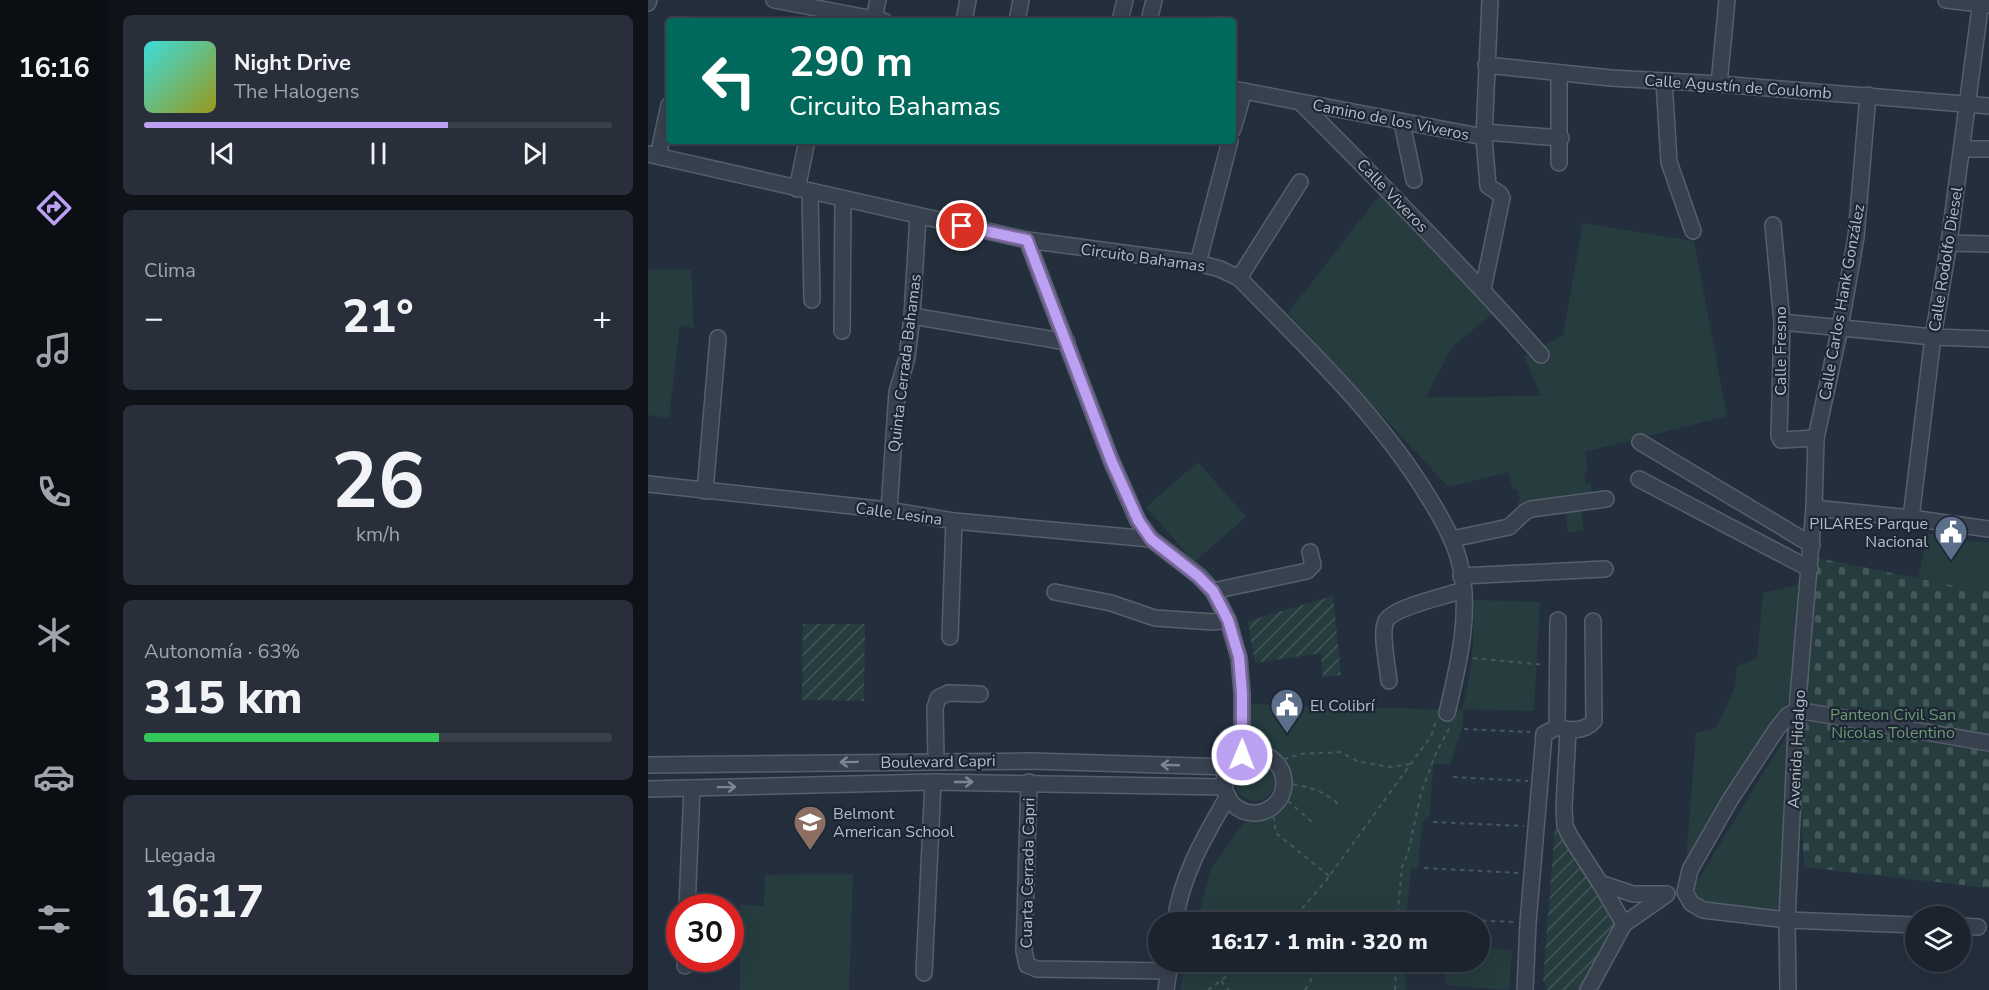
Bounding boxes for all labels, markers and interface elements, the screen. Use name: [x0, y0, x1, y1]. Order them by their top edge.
text: 290 m: [789, 34, 913, 91]
icon: left: [690, 42, 768, 120]
text: Night Drive: [234, 48, 351, 78]
text: 16:16: [18, 50, 90, 87]
street label: Calle Agustín de Coulomb: [1644, 69, 1832, 105]
text: The Halogens: [234, 78, 359, 105]
text: Circuito Bahamas: [789, 88, 1001, 125]
street label: Camino de los Viveros: [1310, 94, 1471, 146]
icon: previous: [206, 137, 239, 170]
icon: pause: [362, 137, 395, 170]
icon: next: [518, 137, 551, 170]
street label: Calle Viveros: [1352, 154, 1433, 237]
street label: Calle Rodolfo Diesel: [1924, 185, 1968, 333]
icon: directions: [33, 187, 75, 229]
pin: [936, 200, 987, 251]
street label: Calle Carlos Hank González: [1814, 202, 1870, 402]
icon: arrive: [945, 209, 978, 242]
street label: Circuito Bahamas: [1079, 238, 1207, 278]
text: Clima: [144, 257, 196, 284]
street label: Quinta Cerrada Bahamas: [883, 273, 927, 454]
text: 21°: [342, 287, 414, 348]
text: −: [144, 296, 164, 341]
text: +: [592, 296, 612, 341]
street label: Calle Fresno: [1770, 306, 1792, 396]
icon: music: [33, 329, 75, 371]
text: 26: [331, 428, 425, 535]
icon: phone: [33, 471, 75, 513]
street label: Calle Lesina: [854, 497, 944, 531]
place label: PILARES Parque Nacional: [1809, 513, 1928, 553]
public building icon: PILARES Parque Nacional: [1933, 514, 1969, 561]
text: km/h: [356, 521, 400, 548]
icon: climate: [33, 614, 75, 656]
text: Autonomía · 63%: [144, 638, 300, 665]
text: 315 km: [144, 668, 303, 729]
public building icon: El Colibrí: [1269, 687, 1305, 734]
street label: Avenida Hidalgo: [1783, 689, 1811, 809]
place label: El Colibrí: [1310, 695, 1376, 717]
park label: Panteon Civil San Nicolas Tolentino: [1830, 704, 1956, 744]
position arrow: [1210, 723, 1274, 787]
street label: Boulevard Capri: [880, 750, 996, 774]
icon: car: [33, 756, 75, 798]
one-way arrow: [840, 756, 860, 768]
one-way arrow: [1161, 760, 1181, 771]
one-way arrow: [954, 776, 974, 788]
one-way arrow: [717, 781, 737, 793]
street label: Cuarta Cerrada Capri: [1016, 798, 1040, 949]
place label: Belmont American School: [833, 803, 954, 843]
school or university icon: Belmont American School: [792, 804, 828, 851]
text: Llegada: [144, 842, 216, 869]
text: 16:17: [144, 872, 264, 933]
speed limit sign: 30: [666, 894, 744, 972]
icon: filters: [33, 898, 75, 940]
map controls: [1905, 906, 1971, 972]
button: layers: [1905, 906, 1971, 972]
text: 16:17 · 1 min · 320 m: [1210, 927, 1428, 957]

